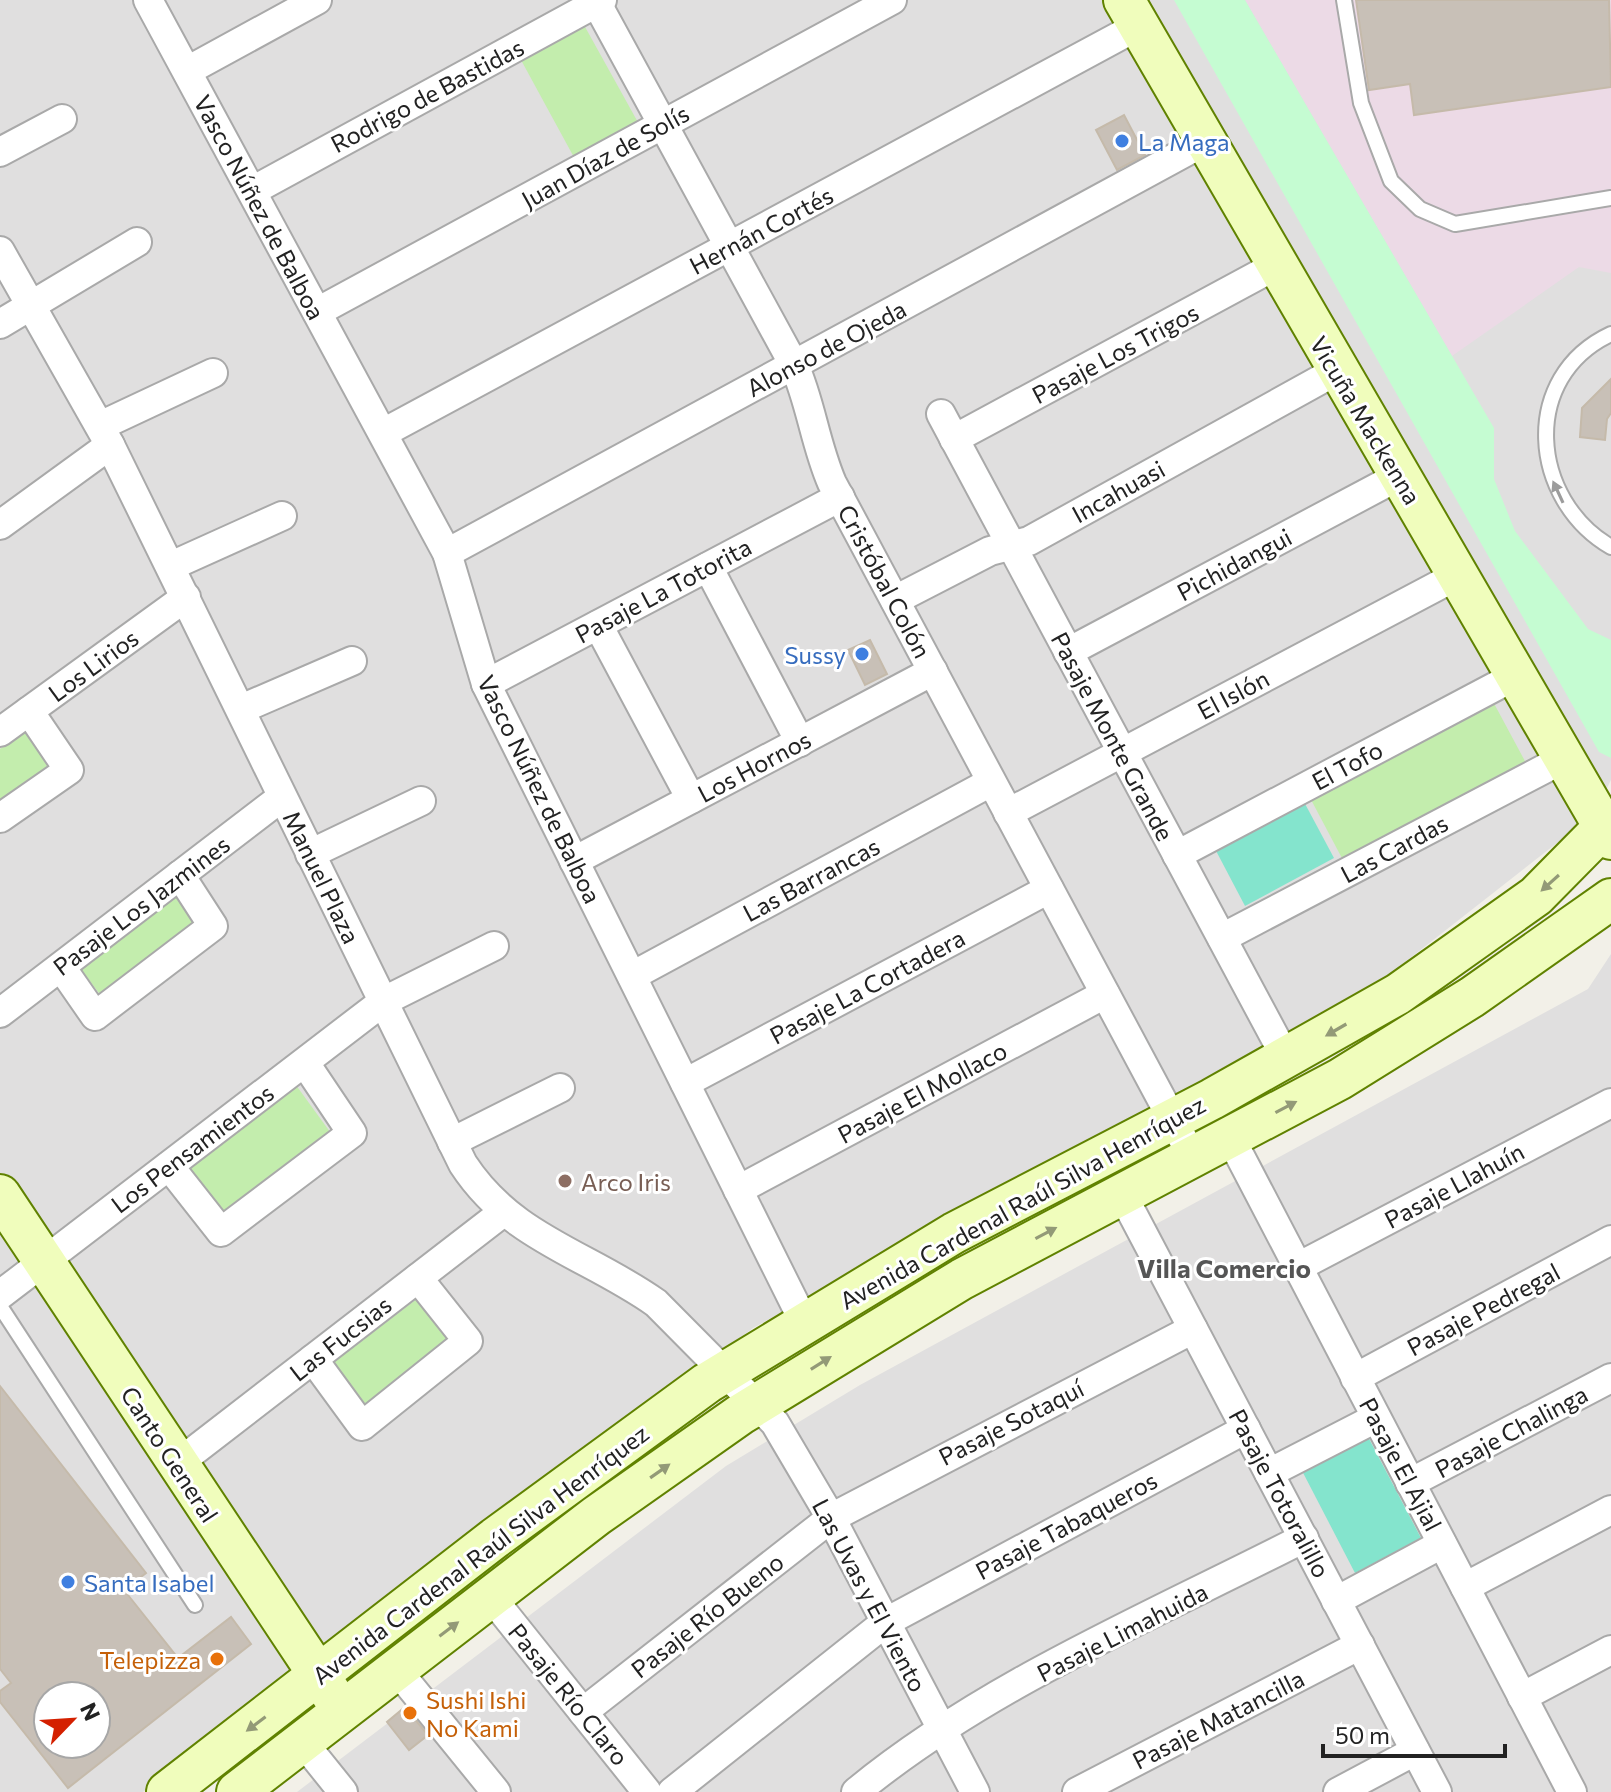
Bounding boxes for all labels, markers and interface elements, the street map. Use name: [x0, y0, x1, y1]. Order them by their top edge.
street label: Rodrigo de Bastidas: [326, 32, 528, 158]
street label: Vasco Núñez de Balboa: [188, 90, 332, 324]
street label: Juan Díaz de Solís: [516, 98, 694, 214]
place label: La Maga: [1138, 127, 1230, 156]
marker: La Maga: [1113, 132, 1131, 150]
street label: Hernán Cortés: [684, 180, 838, 280]
street label: Alonso de Ojeda: [741, 294, 911, 402]
street label: Pasaje Los Trigos: [1027, 297, 1203, 409]
street label: Vicuña Mackenna: [1304, 331, 1428, 509]
street label: Incahuasi: [1067, 454, 1169, 528]
one-way arrow: [1551, 480, 1565, 504]
street label: Cristóbal Colón: [832, 499, 938, 663]
street label: Pichidangui: [1172, 522, 1296, 606]
street label: Pasaje La Totorita: [570, 531, 756, 649]
street label: Los Lirios: [42, 623, 144, 707]
street label: Pasaje Monte Grande: [1046, 627, 1180, 845]
place label: Sussy: [785, 640, 846, 669]
marker: Sussy: [853, 645, 871, 663]
street label: El Islón: [1192, 663, 1274, 725]
street label: Vasco Núñez de Balboa: [472, 670, 608, 908]
street label: Los Hornos: [692, 724, 816, 808]
street label: El Tofo: [1307, 734, 1387, 796]
street label: Manuel Plaza: [277, 806, 367, 948]
street label: Las Cardas: [1335, 808, 1453, 888]
street label: Pasaje Los Jazmines: [47, 829, 235, 981]
street label: Las Barrancas: [738, 831, 884, 927]
one-way arrow: [1540, 874, 1560, 892]
street label: Pasaje La Cortadera: [765, 922, 969, 1050]
one-way arrow: [1325, 1023, 1347, 1037]
street label: Pasaje El Mollaco: [832, 1035, 1012, 1149]
street label: Los Pensamientos: [105, 1077, 279, 1219]
street label: Avenida Cardenal Raúl Silva Henríquez: [834, 1089, 1210, 1315]
one-way arrow: [1274, 1101, 1297, 1114]
street label: Pasaje Llahuín: [1379, 1136, 1529, 1234]
place label: Arco Iris: [581, 1167, 671, 1196]
marker: Arco Iris: [556, 1172, 574, 1190]
one-way arrow: [1035, 1227, 1058, 1240]
district label: Villa Comercio: [1137, 1252, 1311, 1283]
street label: Pasaje Pedregal: [1402, 1257, 1564, 1361]
street label: Las Fucsias: [283, 1289, 397, 1387]
one-way arrow: [810, 1357, 832, 1371]
street label: Pasaje Sotaquí: [934, 1373, 1089, 1471]
street label: Pasaje Chalinga: [1430, 1379, 1592, 1483]
street label: Canto General: [115, 1381, 225, 1527]
street label: Pasaje El Ajial: [1354, 1392, 1448, 1536]
street label: Pasaje Totoralillo: [1223, 1404, 1337, 1582]
street label: Avenida Cardenal Raúl Silva Henríquez: [306, 1418, 654, 1690]
one-way arrow: [649, 1464, 670, 1479]
street label: Pasaje Tabaqueros: [970, 1465, 1162, 1585]
street label: Las Uvas y El Viento: [807, 1493, 933, 1697]
street label: Pasaje Río Bueno: [625, 1547, 789, 1683]
place label: Santa Isabel: [84, 1568, 215, 1597]
marker: Santa Isabel: [59, 1573, 77, 1591]
street label: Pasaje Limahuida: [1032, 1576, 1212, 1688]
street label: Pasaje Río Claro: [503, 1617, 635, 1771]
one-way arrow: [439, 1621, 459, 1637]
place label: Telepizza: [99, 1645, 201, 1674]
marker: Telepizza: [208, 1650, 226, 1668]
street label: Pasaje Matancilla: [1127, 1663, 1309, 1775]
north arrow: [32, 1680, 112, 1760]
place label: Sushi Ishi No Kami: [426, 1685, 526, 1742]
text: N: [75, 1698, 106, 1725]
marker: Sushi Ishi No Kami: [401, 1704, 419, 1722]
scale bar: [1323, 1708, 1505, 1758]
one-way arrow: [245, 1716, 266, 1732]
text: 50 m: [1335, 1720, 1390, 1749]

